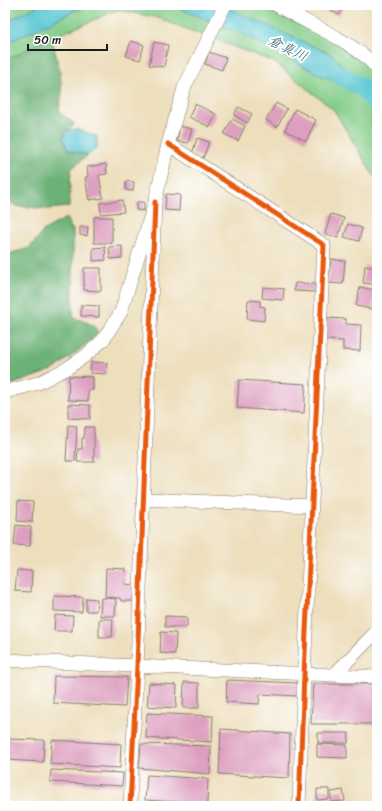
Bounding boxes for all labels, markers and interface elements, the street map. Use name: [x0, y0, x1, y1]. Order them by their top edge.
scale bar: [28, 26, 107, 52]
water label: 倉真川: [263, 28, 312, 69]
text: 50 m: [34, 29, 61, 51]

